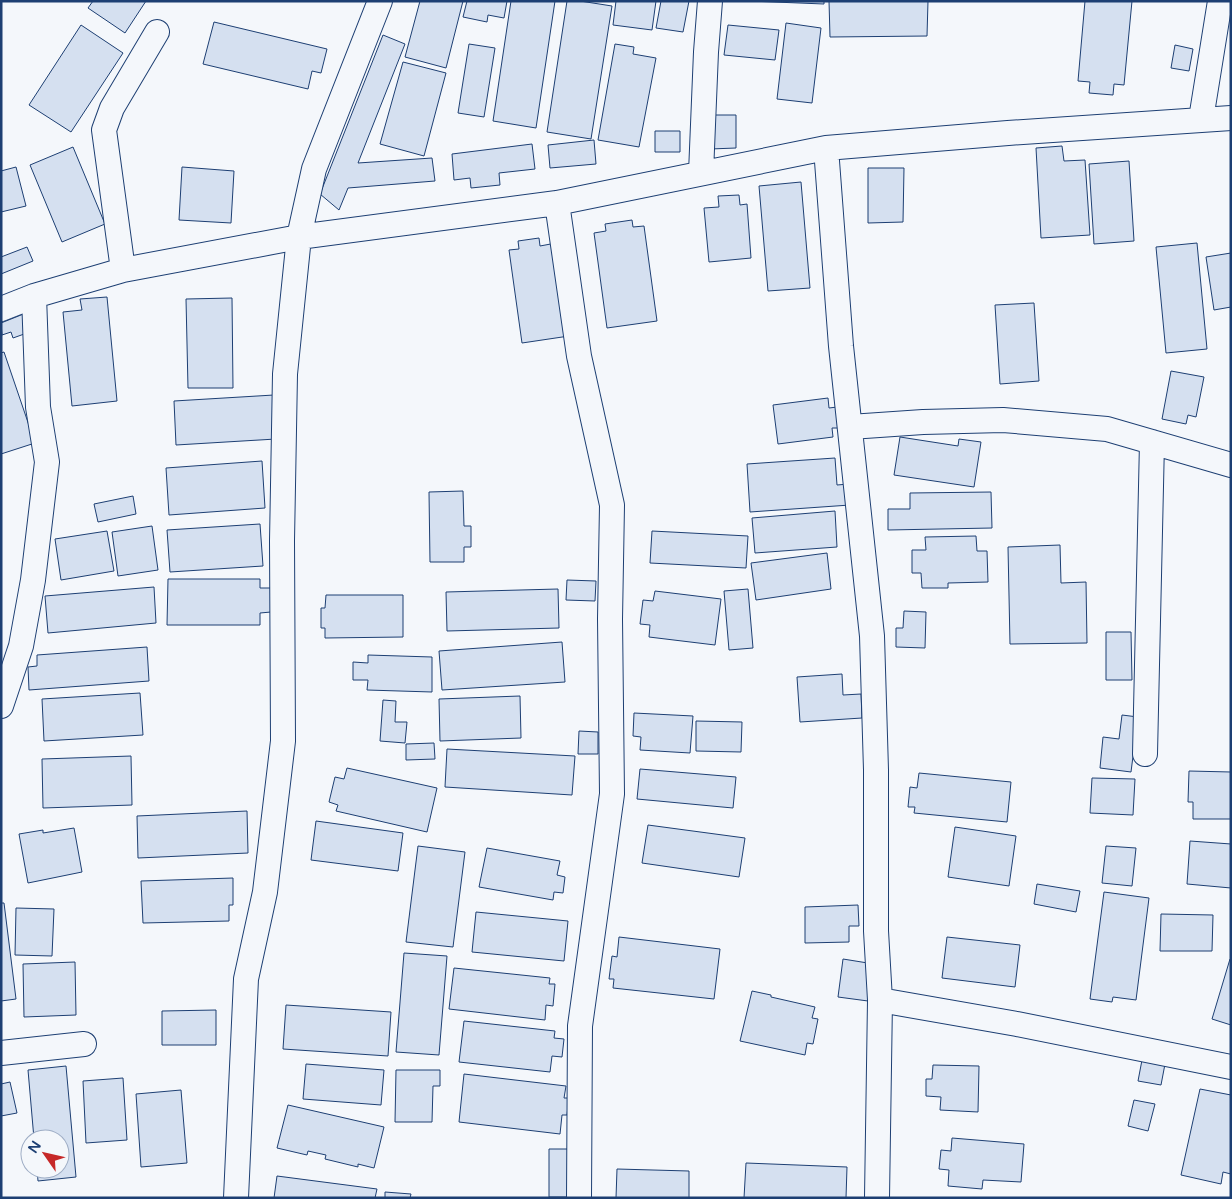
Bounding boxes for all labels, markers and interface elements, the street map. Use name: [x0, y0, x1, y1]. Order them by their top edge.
north arrow: [20, 1129, 70, 1179]
text: N: [24, 1138, 45, 1156]

